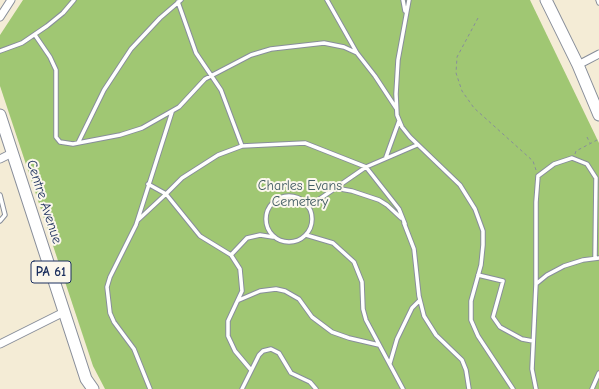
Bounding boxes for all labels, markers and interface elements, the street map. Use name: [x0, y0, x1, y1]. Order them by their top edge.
street label: Centre Avenue: [23, 158, 65, 246]
park label: Charles Evans Cemetery: [258, 178, 342, 210]
road number: PA 61: [31, 261, 71, 283]

